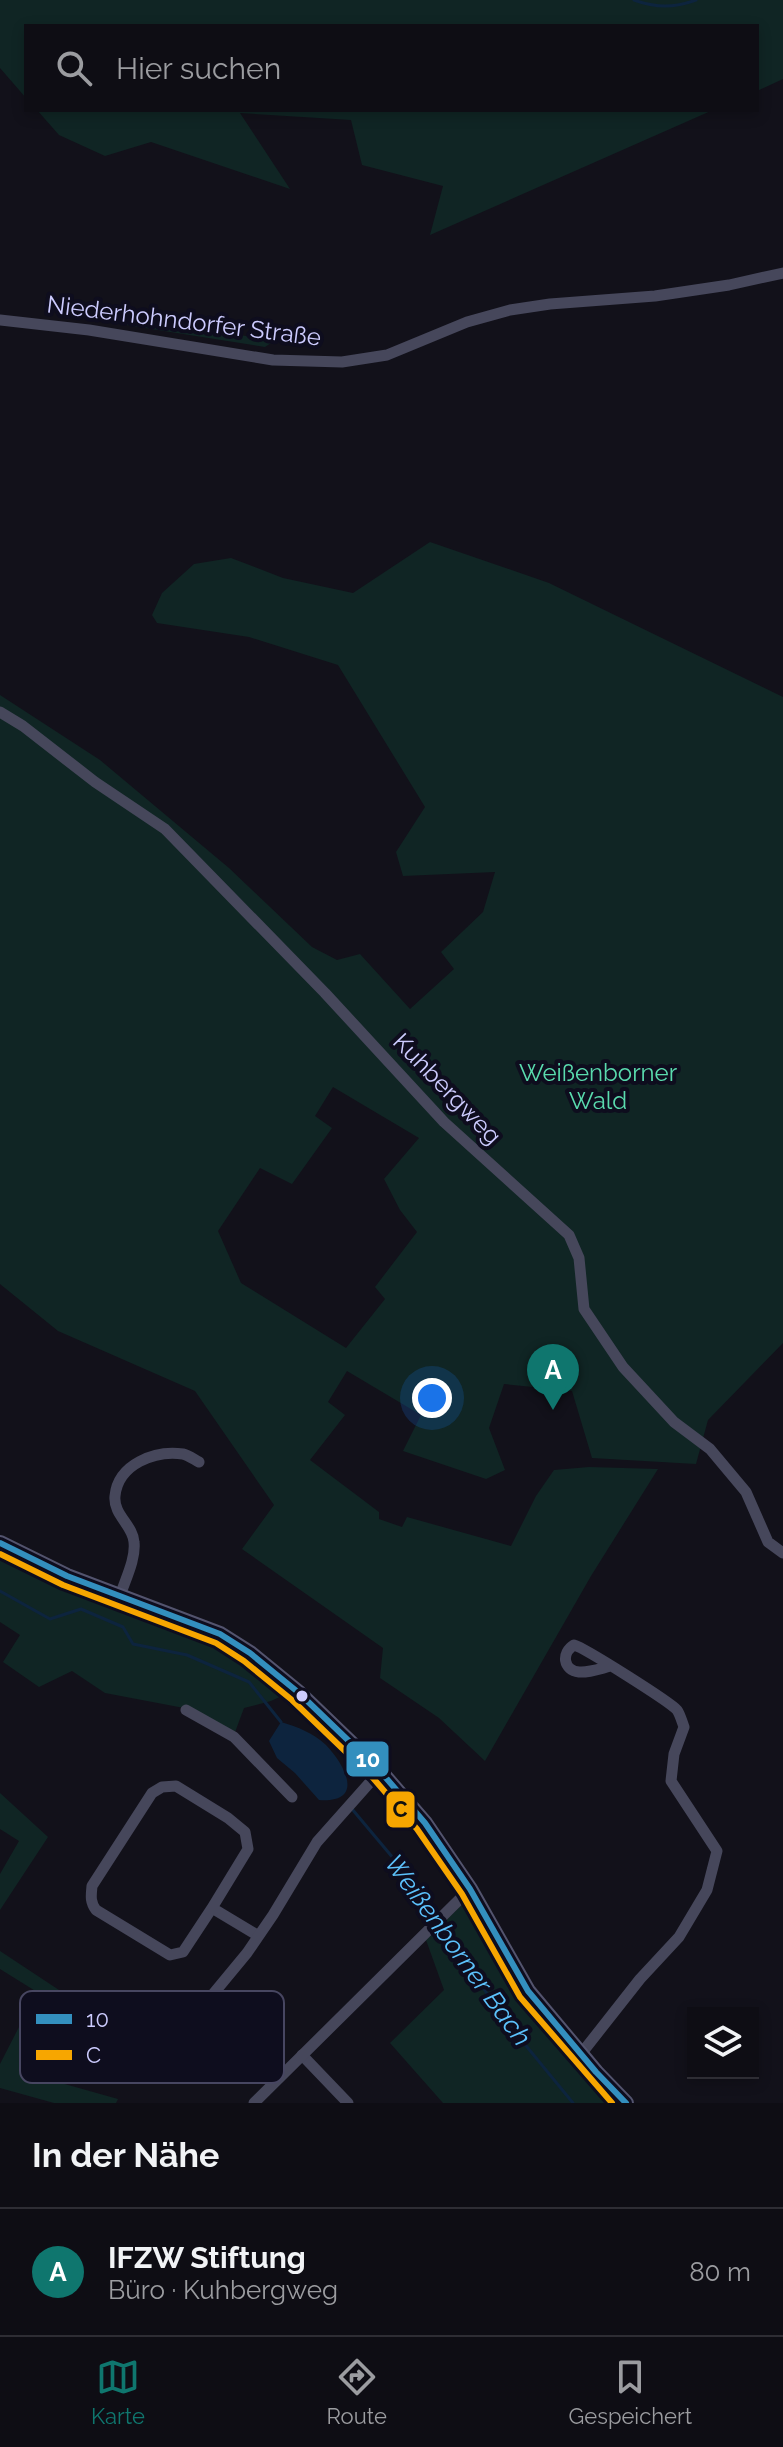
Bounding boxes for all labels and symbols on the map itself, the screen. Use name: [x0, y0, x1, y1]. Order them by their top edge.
street label: Niederhohndorfer Straße: [45, 289, 323, 352]
street label: Kuhbergweg: [387, 1027, 507, 1150]
park label: Weißenborner Wald: [519, 1058, 678, 1115]
pin: A: [527, 1344, 579, 1410]
your location: [412, 1378, 452, 1418]
unlabelled marker: [294, 1688, 310, 1704]
line badge: 10: [345, 1740, 390, 1778]
text: 10: [356, 1746, 380, 1772]
line badge: C: [385, 1790, 416, 1829]
text: C: [392, 1796, 408, 1822]
water label: Weißenborner Bach: [379, 1849, 537, 2051]
legend: [20, 1991, 284, 2083]
text: 10: [86, 2006, 109, 2032]
text: C: [86, 2042, 101, 2068]

